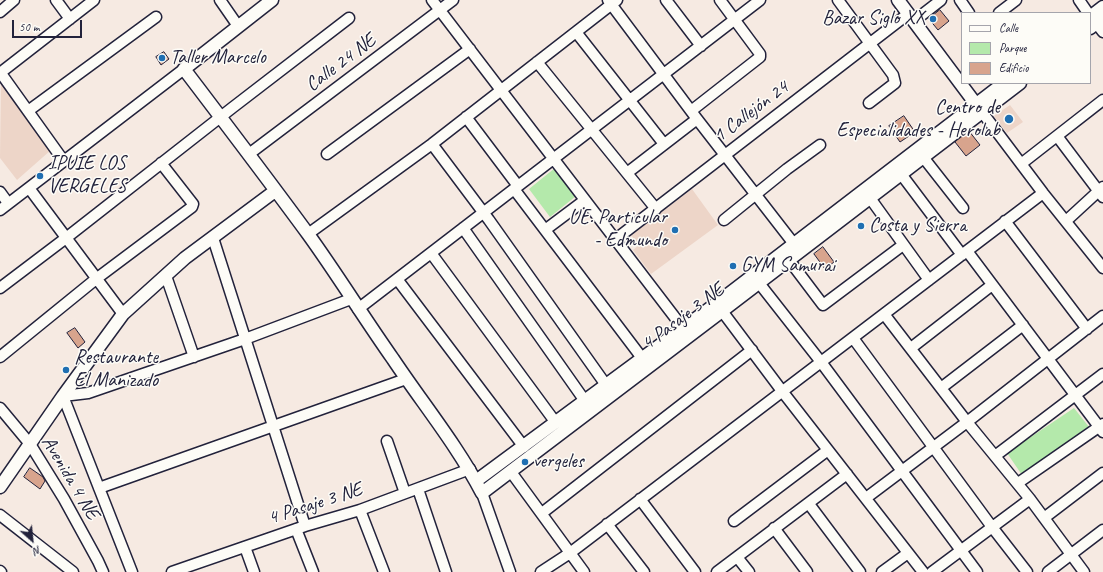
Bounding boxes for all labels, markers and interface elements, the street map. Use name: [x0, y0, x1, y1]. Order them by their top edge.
place label: Bazar Siglo XX: [822, 7, 925, 31]
scale bar: [14, 12, 84, 38]
legend: [961, 12, 1091, 84]
marker: Bazar Siglo XX: [928, 14, 938, 24]
text: 50 m: [19, 19, 39, 35]
text: Calle: [999, 20, 1018, 36]
street label: Calle 24 NE: [301, 29, 381, 97]
text: Parque: [999, 40, 1027, 56]
place label: Taller Marcelo: [170, 46, 266, 70]
marker: Taller Marcelo: [157, 53, 167, 63]
text: Edificio: [999, 60, 1029, 76]
street label: 1 Callejón 24: [709, 76, 793, 148]
place label: Centro de Especialidades - Herolab: [836, 96, 1000, 143]
marker: Centro de Especialidades - Herolab: [1003, 113, 1015, 125]
place label: IPUIE LOS VERGELES: [48, 152, 126, 199]
marker: IPUIE LOS VERGELES: [35, 171, 45, 181]
place label: UE. Particular - Edmundo: [569, 206, 667, 253]
place label: Costa y Sierra: [869, 214, 966, 238]
marker: Costa y Sierra: [856, 221, 866, 231]
marker: UE. Particular - Edmundo: [670, 225, 680, 235]
place label: GYM Samurai: [741, 254, 835, 278]
marker: GYM Samurai: [728, 261, 738, 271]
street label: 4 Pasaje 3 NE: [637, 278, 729, 356]
place label: Restaurante El Manizado: [74, 346, 158, 393]
marker: Restaurante El Manizado: [61, 365, 71, 375]
street label: Avenida 4 NE: [36, 432, 104, 524]
place label: vergeles: [533, 450, 584, 474]
marker: vergeles: [520, 457, 530, 467]
street label: 4 Pasaje 3 NE: [265, 477, 365, 531]
north arrow: [12, 520, 52, 560]
text: N: [31, 543, 44, 558]

